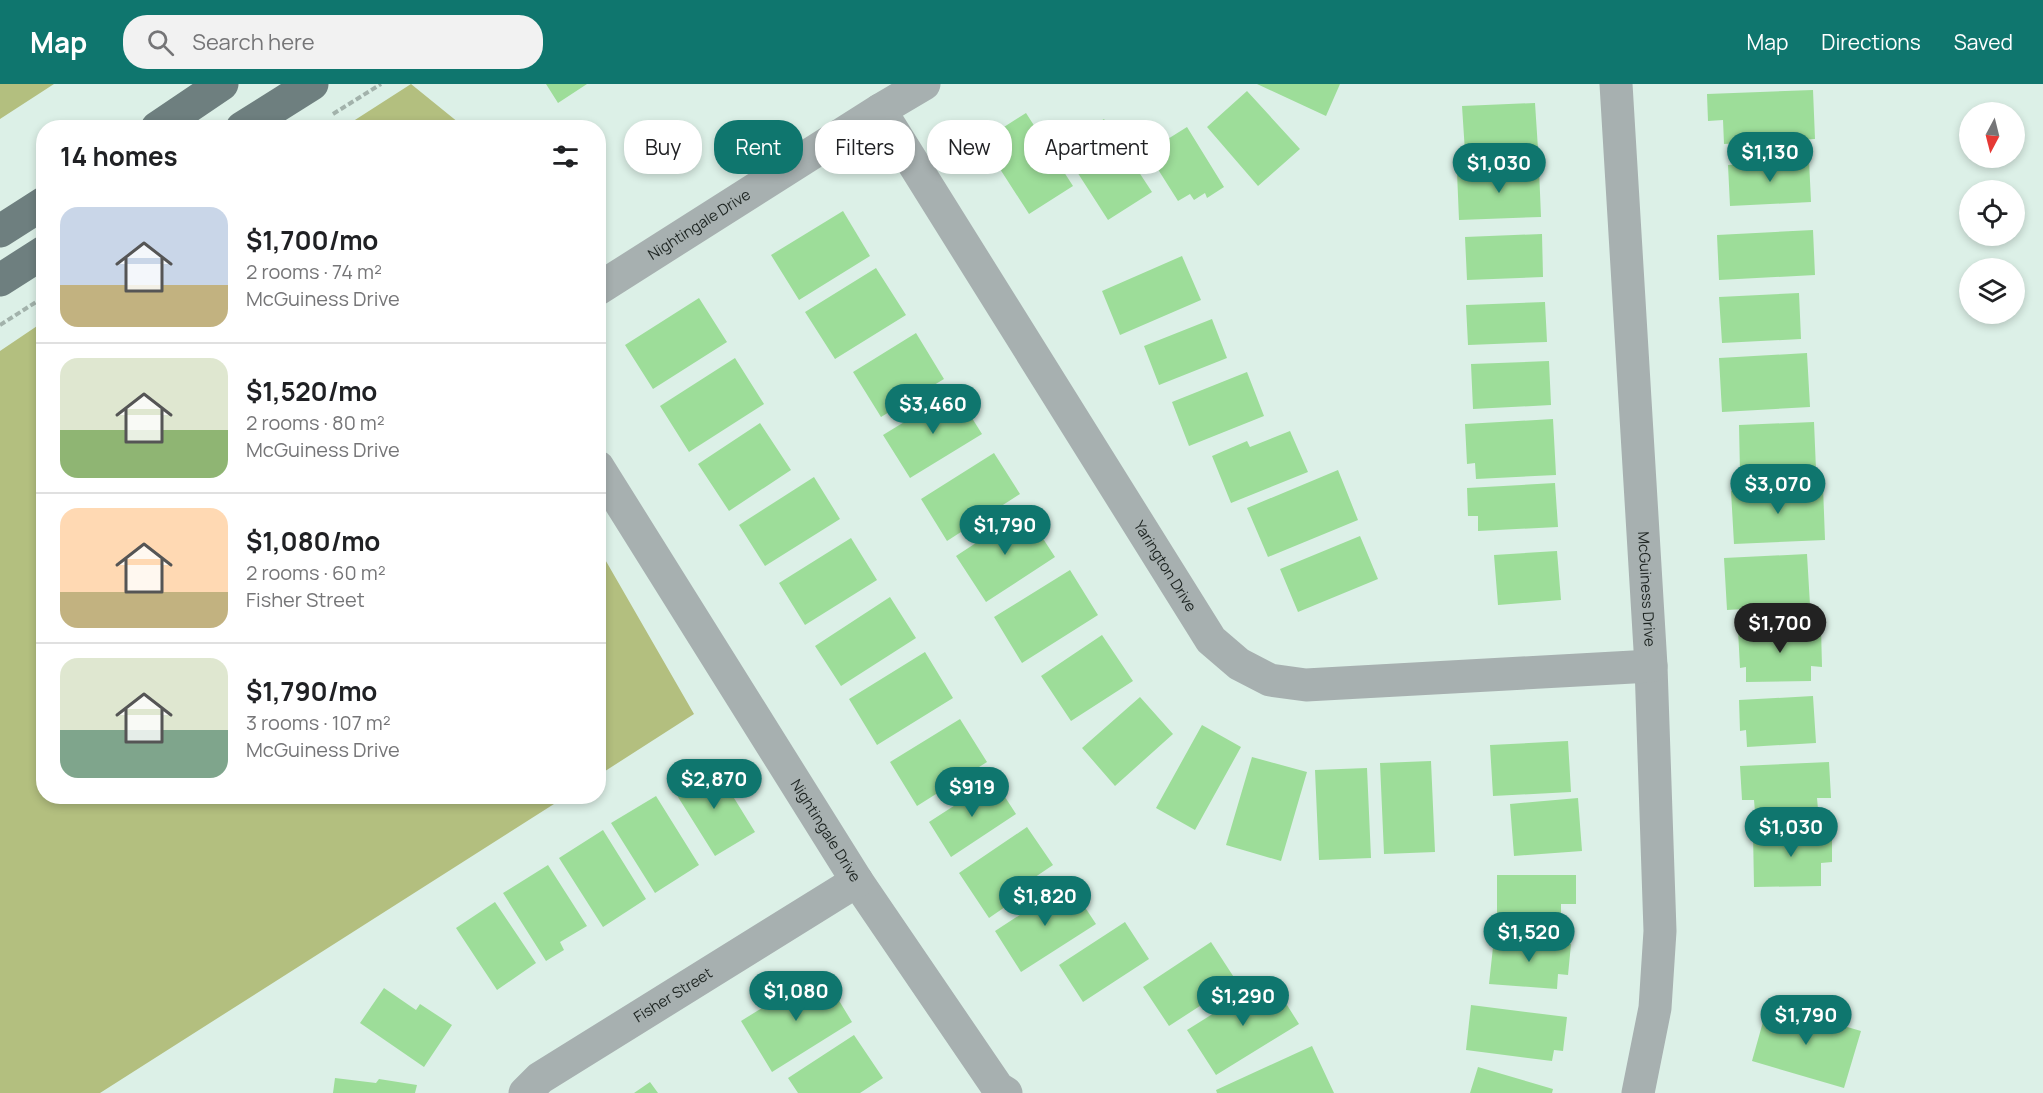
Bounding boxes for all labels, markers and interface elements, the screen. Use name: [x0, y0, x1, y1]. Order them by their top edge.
search box: [123, 15, 543, 69]
text: Map: [30, 23, 87, 61]
icon: search: [144, 26, 177, 59]
text: Search here: [192, 27, 315, 57]
text: Map: [1747, 28, 1788, 56]
text: Directions: [1821, 28, 1921, 56]
text: Saved: [1954, 28, 2013, 56]
north arrow: [1959, 102, 2025, 168]
map controls: [1959, 102, 2025, 324]
chip: Buy: [624, 120, 702, 174]
chip: Rent: [714, 120, 803, 174]
chip: Filters: [815, 120, 915, 174]
chip: New: [927, 120, 1012, 174]
chip: Apartment: [1024, 120, 1170, 174]
pin: $1,130: [1721, 132, 1819, 183]
text: 14 homes: [60, 138, 178, 174]
text: $1,130: [1741, 138, 1799, 165]
icon: filters: [549, 140, 582, 173]
pin: $1,030: [1450, 143, 1548, 194]
text: $1,030: [1467, 149, 1531, 176]
button: locate: [1959, 180, 2025, 246]
street label: Nightingale Drive: [644, 184, 755, 265]
text: $1,700/mo: [246, 222, 378, 258]
icon: home: [108, 231, 180, 303]
text: 2 rooms · 74 m²: [246, 258, 382, 285]
button: layers: [1959, 258, 2025, 324]
text: McGuiness Drive: [246, 285, 400, 312]
text: $1,520/mo: [246, 373, 377, 409]
icon: home: [108, 382, 180, 454]
pin: $3,460: [884, 384, 982, 435]
text: $3,460: [899, 390, 967, 417]
text: 2 rooms · 80 m²: [246, 409, 385, 436]
text: McGuiness Drive: [246, 436, 400, 463]
pin: $3,070: [1729, 464, 1827, 515]
text: $3,070: [1744, 470, 1812, 497]
pin: $1,790: [956, 505, 1054, 556]
text: $1,790: [974, 511, 1036, 538]
street label: Yarington Drive: [1129, 516, 1202, 616]
text: $1,080/mo: [246, 523, 380, 559]
street label: McGuiness Drive: [1633, 531, 1661, 648]
icon: home: [108, 532, 180, 604]
text: 2 rooms · 60 m²: [246, 559, 386, 586]
text: Fisher Street: [246, 586, 365, 613]
pin: $1,700: [1731, 603, 1829, 654]
text: $1,700: [1748, 609, 1812, 636]
text: $1,790/mo: [246, 673, 377, 709]
icon: home: [108, 682, 180, 754]
text: 3 rooms · 107 m²: [246, 709, 391, 736]
text: McGuiness Drive: [246, 736, 400, 763]
pin: $2,870: [665, 759, 763, 810]
text: $2,870: [681, 765, 747, 792]
pin: $919: [936, 767, 1008, 818]
text: $919: [949, 773, 995, 800]
street label: Nightingale Drive: [786, 775, 866, 886]
pin: $1,030: [1742, 807, 1840, 858]
text: $1,030: [1759, 813, 1823, 840]
pin: $1,820: [996, 876, 1094, 927]
text: $1,820: [1013, 882, 1077, 909]
pin: $1,520: [1480, 912, 1578, 963]
text: $1,520: [1498, 918, 1560, 945]
street label: Fisher Street: [629, 962, 716, 1027]
pin: $1,080: [747, 971, 845, 1022]
pin: $1,290: [1194, 976, 1292, 1027]
text: $1,080: [763, 977, 829, 1004]
text: $1,290: [1211, 982, 1275, 1009]
pin: $1,790: [1757, 995, 1855, 1046]
text: $1,790: [1775, 1001, 1837, 1028]

